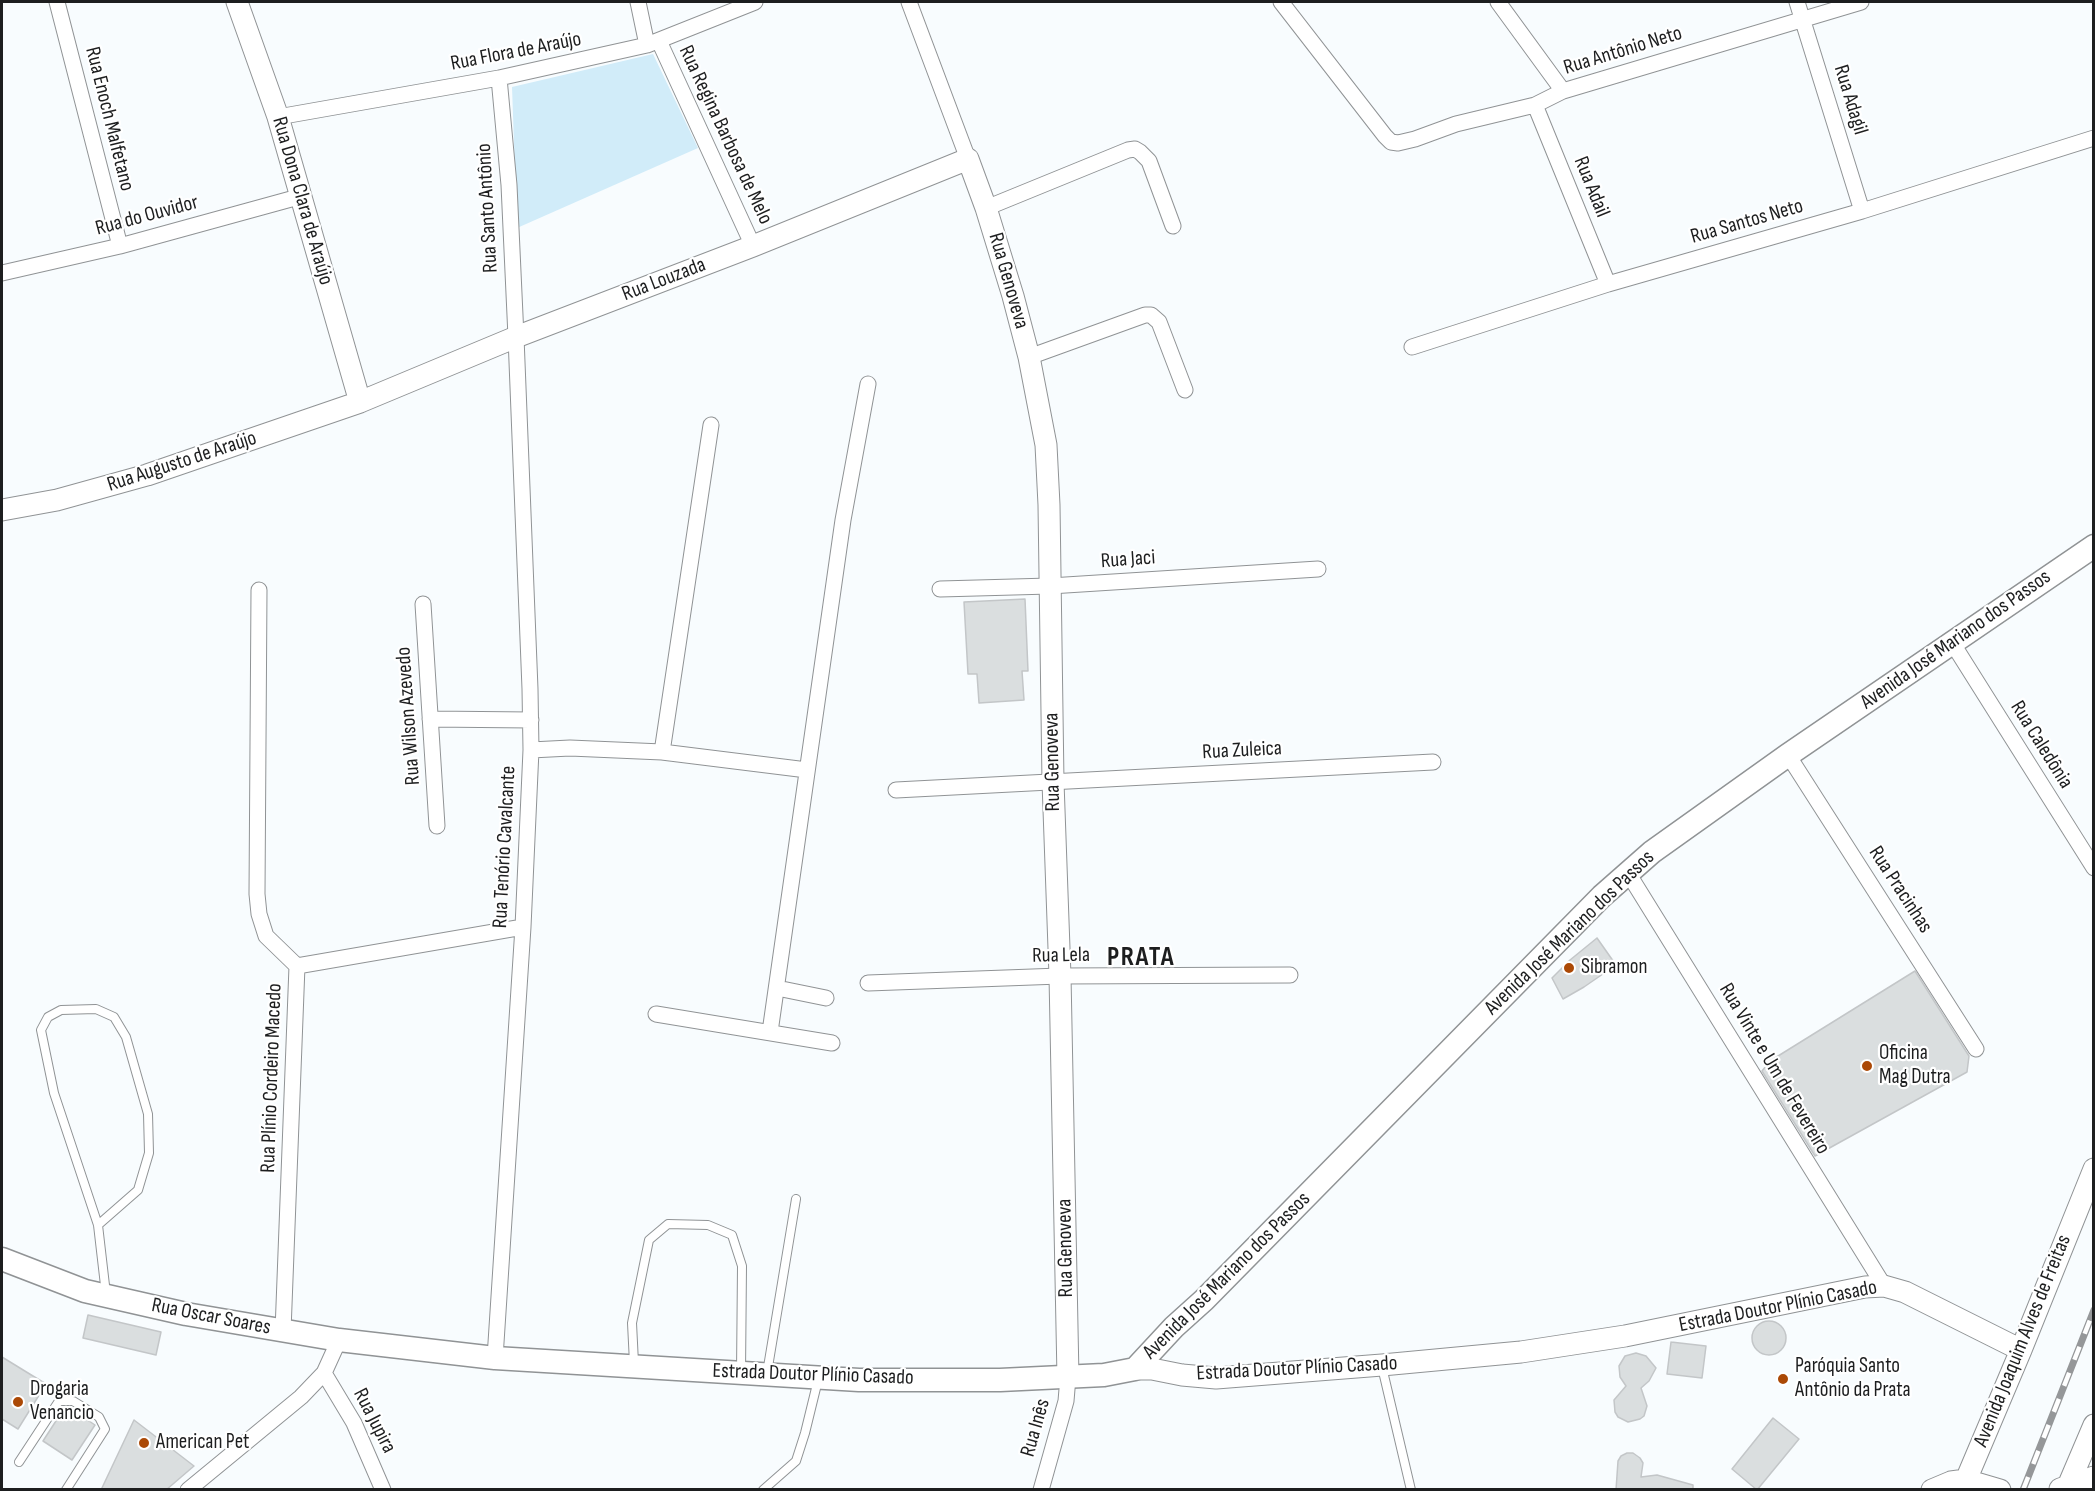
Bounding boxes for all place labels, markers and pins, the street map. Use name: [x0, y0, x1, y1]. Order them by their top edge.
place label: Sibramon: [1581, 955, 1648, 981]
marker: Sibramon: [1562, 961, 1576, 975]
place label: Oficina Mag Dutra: [1879, 1041, 1951, 1091]
marker: Oficina Mag Dutra: [1860, 1059, 1874, 1073]
place label: Paróquia Santo Antônio da Prata: [1795, 1354, 1911, 1404]
marker: Paróquia Santo Antônio da Prata: [1776, 1372, 1790, 1386]
place label: Drogaria Venancio: [30, 1377, 94, 1427]
marker: Drogaria Venancio: [11, 1395, 25, 1409]
place label: American Pet: [156, 1430, 249, 1456]
marker: American Pet: [137, 1436, 151, 1450]

